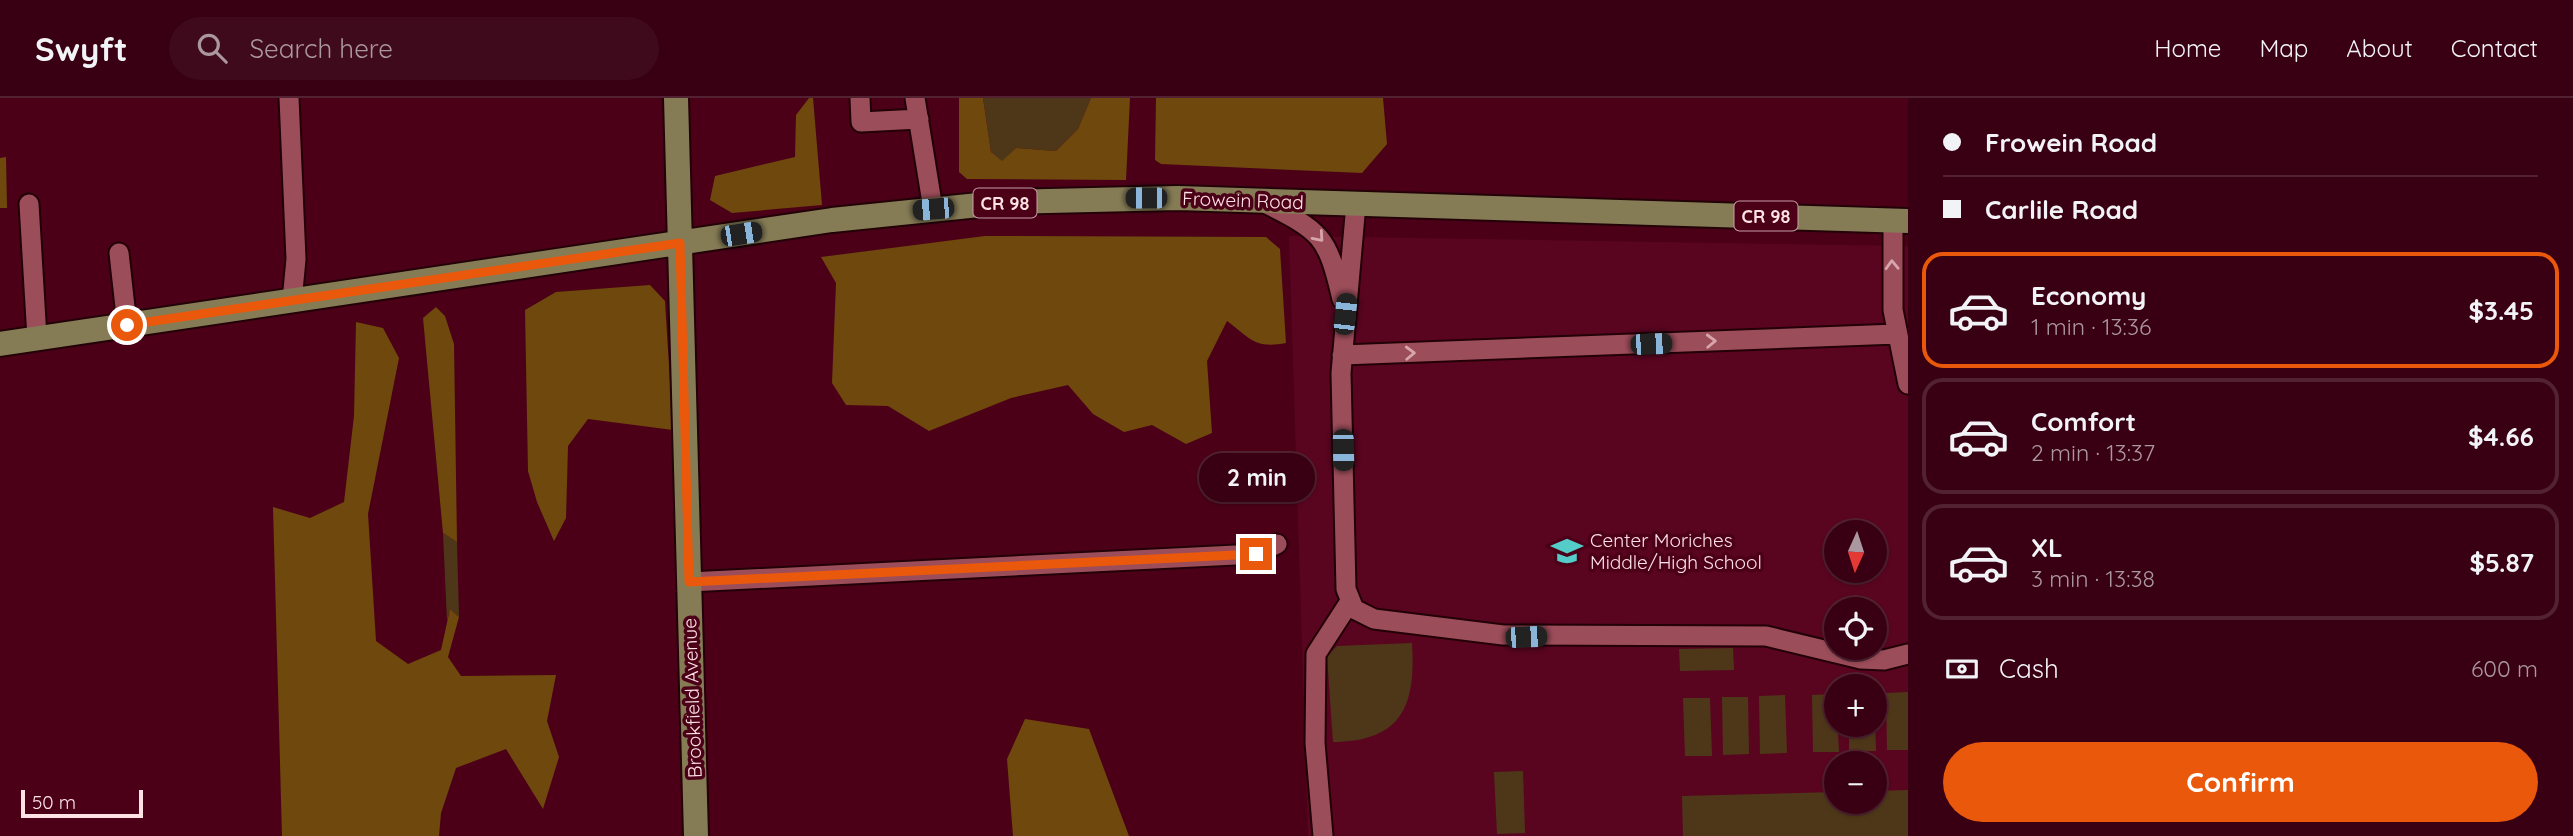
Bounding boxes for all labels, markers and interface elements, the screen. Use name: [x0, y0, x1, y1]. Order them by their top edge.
search box: [169, 17, 659, 80]
text: Swyft: [35, 28, 127, 69]
icon: search: [193, 29, 231, 67]
text: Search here: [249, 32, 393, 65]
text: Home: [2154, 33, 2221, 63]
text: Map: [2259, 33, 2308, 63]
text: About: [2346, 33, 2413, 63]
text: Contact: [2451, 33, 2538, 63]
text: Frowein Road: [1985, 126, 2157, 159]
street label: Frowein Road: [1182, 186, 1304, 214]
road number: CR 98: [974, 188, 1036, 218]
car: [1126, 188, 1168, 209]
text: Carlile Road: [1985, 193, 2138, 226]
car: [912, 197, 955, 221]
road number: CR 98: [1734, 202, 1798, 230]
car: [719, 220, 764, 248]
one-way arrow: [1311, 229, 1323, 242]
one-way arrow: [1884, 259, 1899, 270]
icon: car: [1947, 279, 2010, 342]
text: Economy: [2031, 279, 2146, 312]
car: [1333, 292, 1358, 336]
text: $3.45: [2469, 294, 2534, 327]
route start: [111, 309, 143, 341]
text: 1 min · 13:36: [2031, 312, 2151, 341]
car: [1630, 333, 1673, 355]
one-way arrow: [1706, 334, 1717, 349]
one-way arrow: [1405, 345, 1416, 360]
icon: car: [1947, 405, 2010, 468]
text: Comfort: [2031, 405, 2136, 438]
text: $4.66: [2468, 420, 2534, 453]
car: [1333, 429, 1354, 471]
text: 2 min · 13:37: [2031, 438, 2155, 467]
callout: 2 min: [1198, 452, 1314, 502]
text: 2 min: [1227, 463, 1287, 492]
north arrow: [1824, 520, 1886, 583]
map controls: [1824, 520, 1887, 814]
place label: Center Moriches Middle/High School: [1590, 528, 1762, 574]
icon: car: [1947, 531, 2010, 594]
text: XL: [2031, 531, 2063, 564]
school or university icon: Center Moriches Middle/High School: [1550, 534, 1584, 568]
route end: [1240, 538, 1272, 570]
text: $5.87: [2470, 546, 2534, 579]
text: 3 min · 13:38: [2031, 564, 2155, 593]
button: locate: [1824, 597, 1887, 660]
street label: Brookfield Avenue: [677, 618, 707, 778]
car: [1505, 626, 1548, 648]
icon: cash: [1943, 650, 1981, 688]
text: Cash: [1999, 652, 2059, 685]
text: 600 m: [2471, 654, 2538, 683]
button: +: [1824, 674, 1887, 737]
button: Confirm: [1943, 742, 2538, 822]
button: −: [1824, 751, 1887, 814]
scale bar: [21, 787, 144, 819]
text: 50 m: [32, 790, 76, 814]

